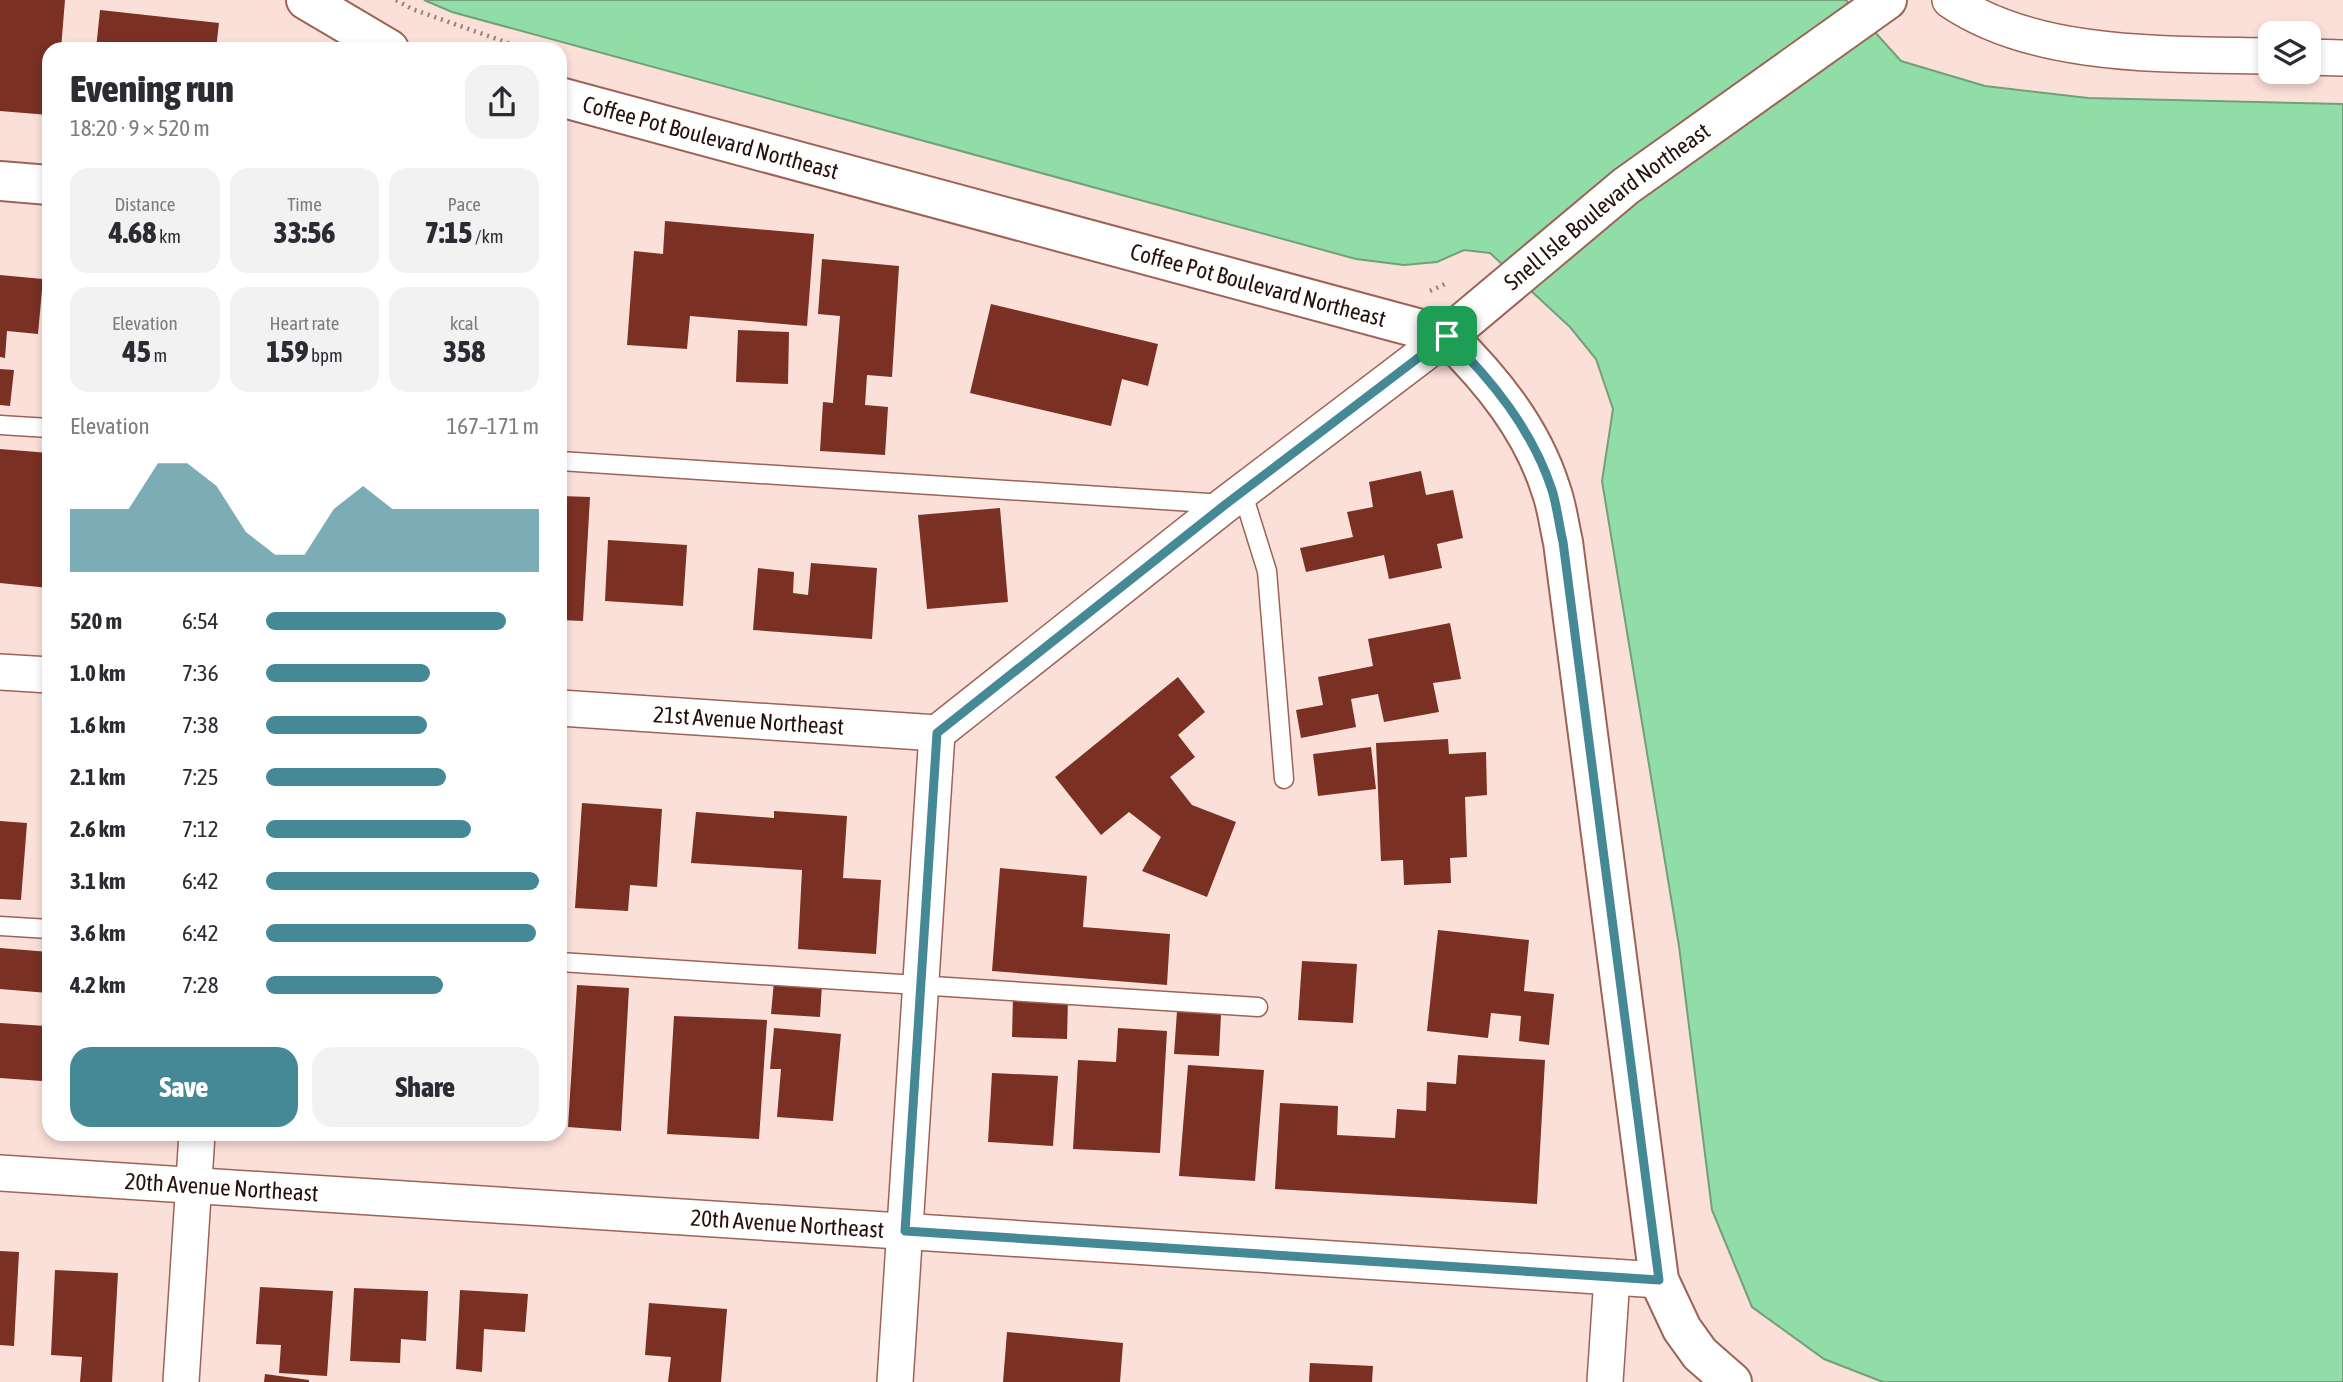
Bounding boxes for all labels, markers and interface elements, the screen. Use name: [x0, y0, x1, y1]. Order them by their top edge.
map controls: [2258, 21, 2321, 84]
button: layers: [2258, 21, 2321, 84]
button: share: [465, 65, 539, 139]
text: Evening run: [70, 67, 234, 110]
street label: Coffee Pot Boulevard Northeast: [580, 91, 841, 184]
text: 18:20 · 9 × 520 m: [70, 115, 210, 141]
street label: Snell Isle Boulevard Northeast: [1499, 118, 1715, 295]
text: Distance: [114, 193, 175, 215]
text: Time: [287, 193, 322, 215]
text: Pace: [447, 193, 481, 215]
text: 4.68: [109, 215, 156, 249]
text: 33:56: [274, 215, 335, 249]
text: 7:15: [425, 215, 472, 249]
text: km: [156, 225, 181, 247]
text: /km: [472, 225, 504, 247]
street label: Coffee Pot Boulevard Northeast: [1127, 238, 1389, 332]
pin: [1417, 306, 1477, 366]
text: Elevation: [112, 312, 178, 334]
text: Heart rate: [270, 312, 339, 334]
text: kcal: [450, 312, 479, 334]
icon: arrive: [1428, 317, 1466, 355]
text: 45: [123, 334, 151, 368]
text: 159: [266, 334, 309, 368]
text: 358: [443, 334, 485, 368]
text: m: [151, 344, 167, 366]
text: bpm: [309, 344, 343, 366]
text: Elevation: [70, 413, 150, 439]
text: 167–171 m: [446, 413, 539, 439]
text: 520 m: [70, 608, 122, 634]
text: 6:54: [182, 608, 219, 634]
text: 1.0 km: [70, 660, 126, 686]
text: 7:36: [182, 660, 219, 686]
street label: 21st Avenue Northeast: [652, 701, 845, 740]
text: 1.6 km: [70, 712, 126, 738]
text: 7:38: [182, 712, 219, 738]
text: 2.1 km: [70, 764, 126, 790]
text: 7:25: [182, 764, 219, 790]
text: 2.6 km: [70, 816, 126, 842]
text: 7:12: [182, 816, 219, 842]
text: 3.1 km: [70, 868, 126, 894]
text: 6:42: [182, 868, 219, 894]
text: 3.6 km: [70, 920, 126, 946]
text: 6:42: [182, 920, 219, 946]
text: 4.2 km: [70, 972, 126, 998]
text: 7:28: [182, 972, 219, 998]
button: Save: [70, 1047, 298, 1127]
button: Share: [312, 1047, 539, 1127]
street label: 20th Avenue Northeast: [124, 1168, 319, 1207]
street label: 20th Avenue Northeast: [690, 1205, 885, 1243]

